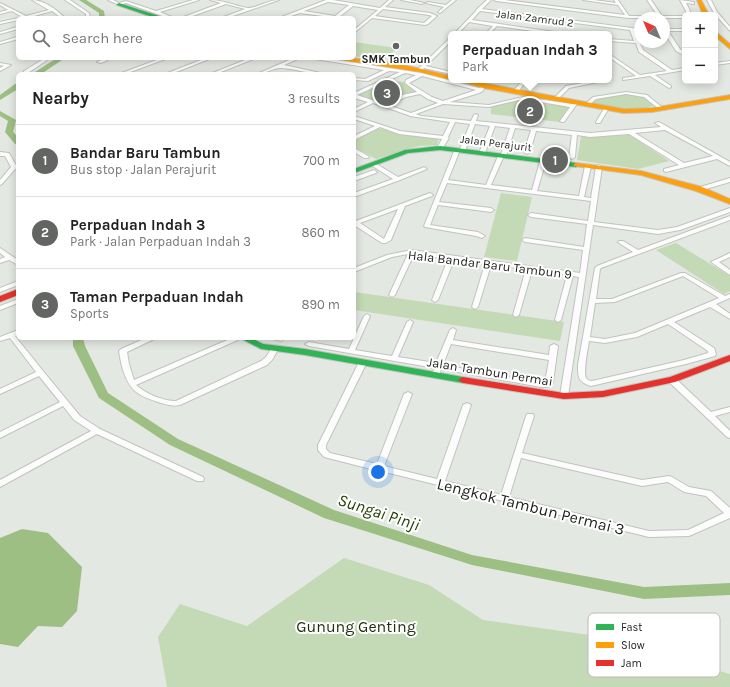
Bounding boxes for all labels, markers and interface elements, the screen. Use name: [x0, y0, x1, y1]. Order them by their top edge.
street label: Jalan Zamrud 2: [495, 7, 574, 30]
north arrow: [634, 12, 670, 48]
map controls: [682, 12, 718, 84]
button: +: [682, 12, 718, 48]
search box: [16, 16, 356, 60]
icon: search: [30, 27, 52, 49]
text: Search here: [62, 29, 143, 47]
popup: [448, 31, 612, 83]
marker: SMK Tambun: [391, 41, 401, 51]
text: Perpaduan Indah 3: [462, 41, 598, 59]
button: −: [682, 48, 718, 84]
place label: SMK Tambun: [362, 53, 430, 66]
text: Park: [462, 59, 489, 74]
pin: 3: [374, 78, 400, 108]
text: Nearby: [32, 88, 89, 108]
text: 3 results: [288, 91, 340, 106]
pin: 2: [517, 96, 543, 126]
street label: Jalan Perajurit: [459, 133, 533, 154]
text: Bandar Baru Tambun: [70, 144, 221, 162]
pin: 1: [542, 145, 568, 175]
text: 1: [43, 153, 47, 168]
text: 700 m: [303, 153, 340, 168]
text: Bus stop · Jalan Perajurit: [70, 162, 216, 177]
text: Perpaduan Indah 3: [70, 216, 205, 234]
text: 2: [41, 225, 49, 240]
text: 860 m: [302, 225, 340, 240]
text: Park · Jalan Perpaduan Indah 3: [70, 234, 251, 249]
street label: Hala Bandar Baru Tambun 9: [407, 247, 573, 282]
text: Taman Perpaduan Indah: [70, 288, 244, 306]
text: 3: [41, 297, 49, 312]
text: 890 m: [302, 297, 340, 312]
text: Sports: [70, 306, 109, 321]
street label: Jalan Tambun Permai: [426, 354, 554, 389]
your location: [368, 462, 388, 482]
street label: Lengkok Tambun Permai 3: [435, 474, 627, 539]
water label: Sungai Pinji: [336, 489, 423, 535]
legend: [588, 613, 720, 677]
park label: Gunung Genting: [296, 617, 416, 636]
text: Fast: [621, 621, 642, 634]
text: Slow: [621, 639, 645, 652]
text: Jam: [621, 657, 642, 670]

